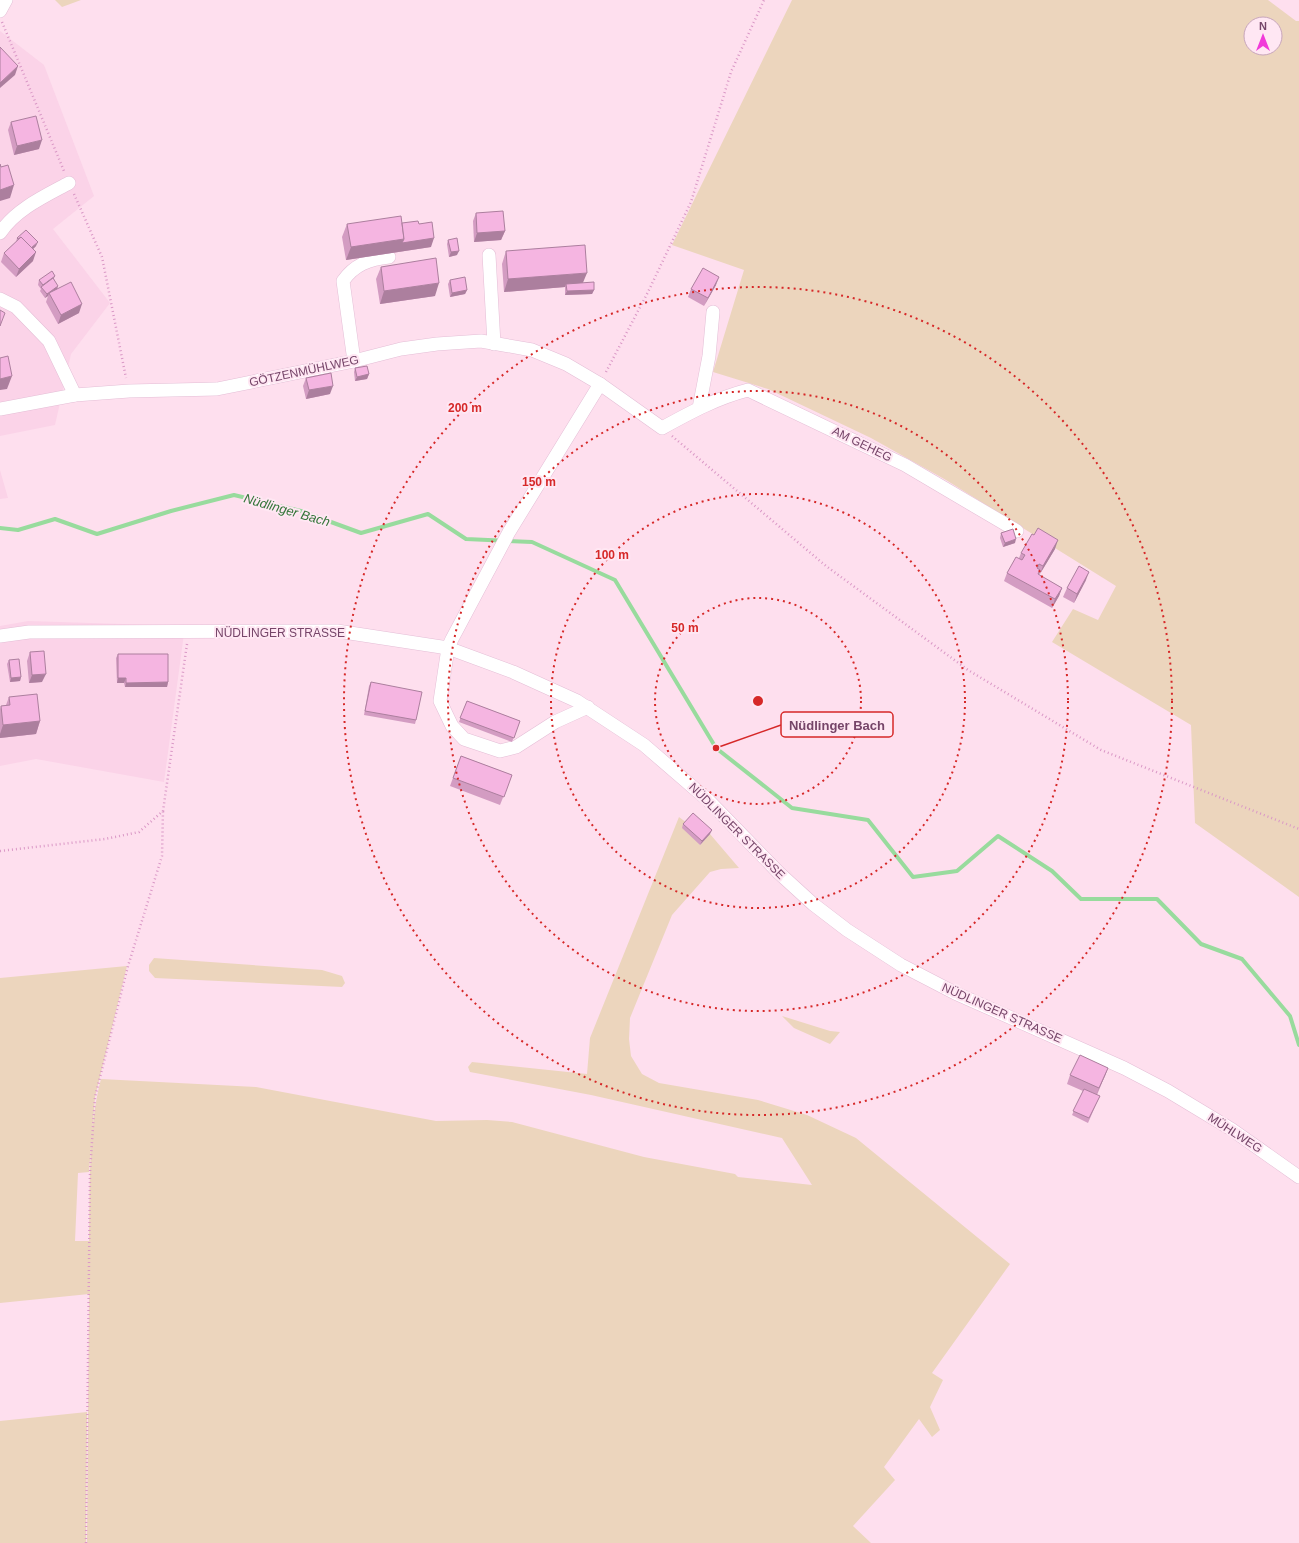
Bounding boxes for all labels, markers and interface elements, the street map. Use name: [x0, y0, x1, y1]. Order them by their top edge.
north arrow: [1243, 16, 1283, 56]
text: N: [1259, 20, 1267, 32]
street label: GÖTZENMÜHLWEG: [248, 353, 360, 389]
text: 200 m: [448, 401, 482, 415]
street label: AM GEHEG: [830, 424, 894, 464]
text: 150 m: [522, 475, 556, 489]
water label: Nüdlinger Bach: [242, 491, 332, 529]
text: 100 m: [595, 548, 629, 562]
text: 50 m: [671, 621, 699, 635]
street label: NÜDLINGER STRASSE: [215, 626, 345, 640]
centre of rings: [751, 694, 765, 708]
callout: Nüdlinger Bach: [781, 712, 893, 737]
text: Nüdlinger Bach: [789, 718, 885, 733]
street label: NÜDLINGER STRASSE: [686, 780, 788, 882]
street label: NÜDLINGER STRASSE: [940, 980, 1064, 1046]
street label: MÜHLWEG: [1205, 1110, 1265, 1156]

